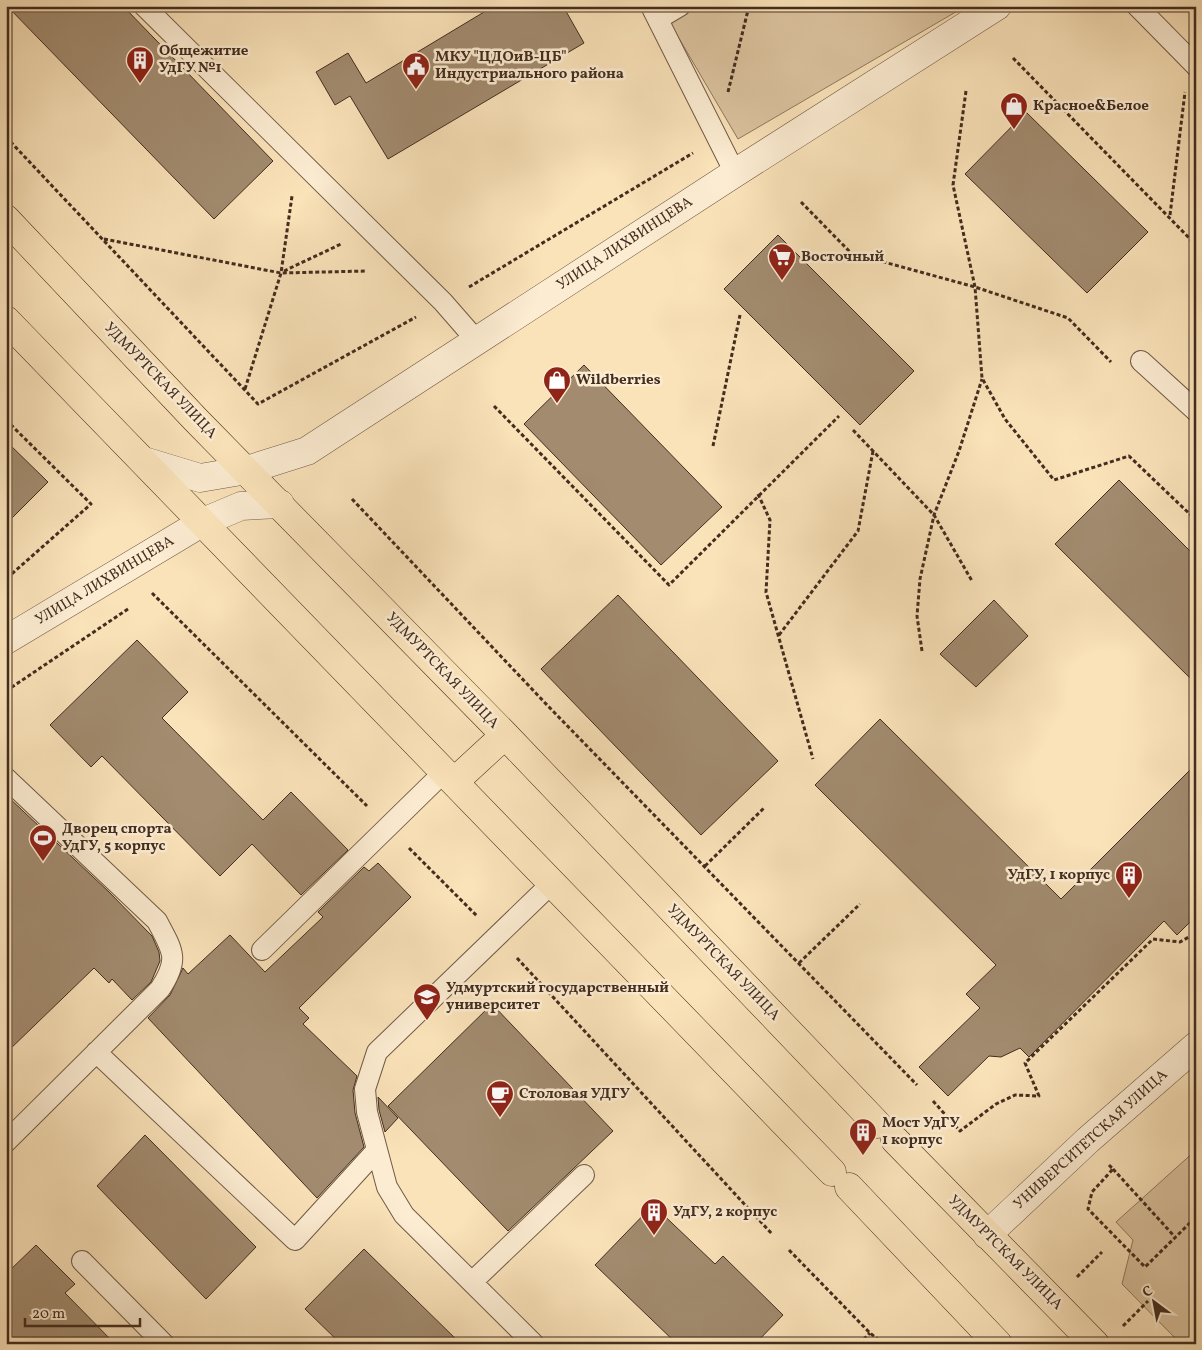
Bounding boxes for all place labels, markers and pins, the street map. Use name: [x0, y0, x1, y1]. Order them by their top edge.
place label: Общежитие УдГУ №1: [159, 41, 249, 79]
building icon: Общежитие УдГУ №1: [125, 45, 155, 84]
place label: МКУ "ЦДОиВ-ЦБ" Индустриального района: [435, 47, 624, 85]
public building icon: МКУ "ЦДОиВ-ЦБ" Индустриального района: [401, 51, 431, 90]
shop icon: Красное&Белое: [999, 91, 1029, 130]
place label: Красное&Белое: [1033, 96, 1149, 117]
supermarket icon: Восточный: [767, 242, 797, 281]
place label: Восточный: [801, 247, 884, 268]
shop icon: Wildberries: [542, 365, 572, 404]
place label: Wildberries: [576, 370, 661, 391]
place label: Дворец спорта УдГУ, 5 корпус: [62, 819, 172, 857]
sports icon: Дворец спорта УдГУ, 5 корпус: [28, 823, 58, 862]
building icon: УдГУ, 1 корпус: [1114, 860, 1144, 899]
place label: УдГУ, 1 корпус: [1008, 865, 1110, 886]
place label: Удмуртский государственный университет: [446, 978, 669, 1016]
school or university icon: Удмуртский государственный университет: [412, 982, 442, 1021]
cafe icon: Столовая УДГУ: [485, 1079, 515, 1118]
place label: Столовая УДГУ: [519, 1084, 630, 1105]
place label: Мост УдГУ 1 корпус: [882, 1113, 960, 1151]
building icon: Мост УдГУ 1 корпус: [848, 1117, 878, 1156]
building icon: УдГУ, 2 корпус: [639, 1197, 669, 1236]
place label: УдГУ, 2 корпус: [673, 1202, 777, 1223]

